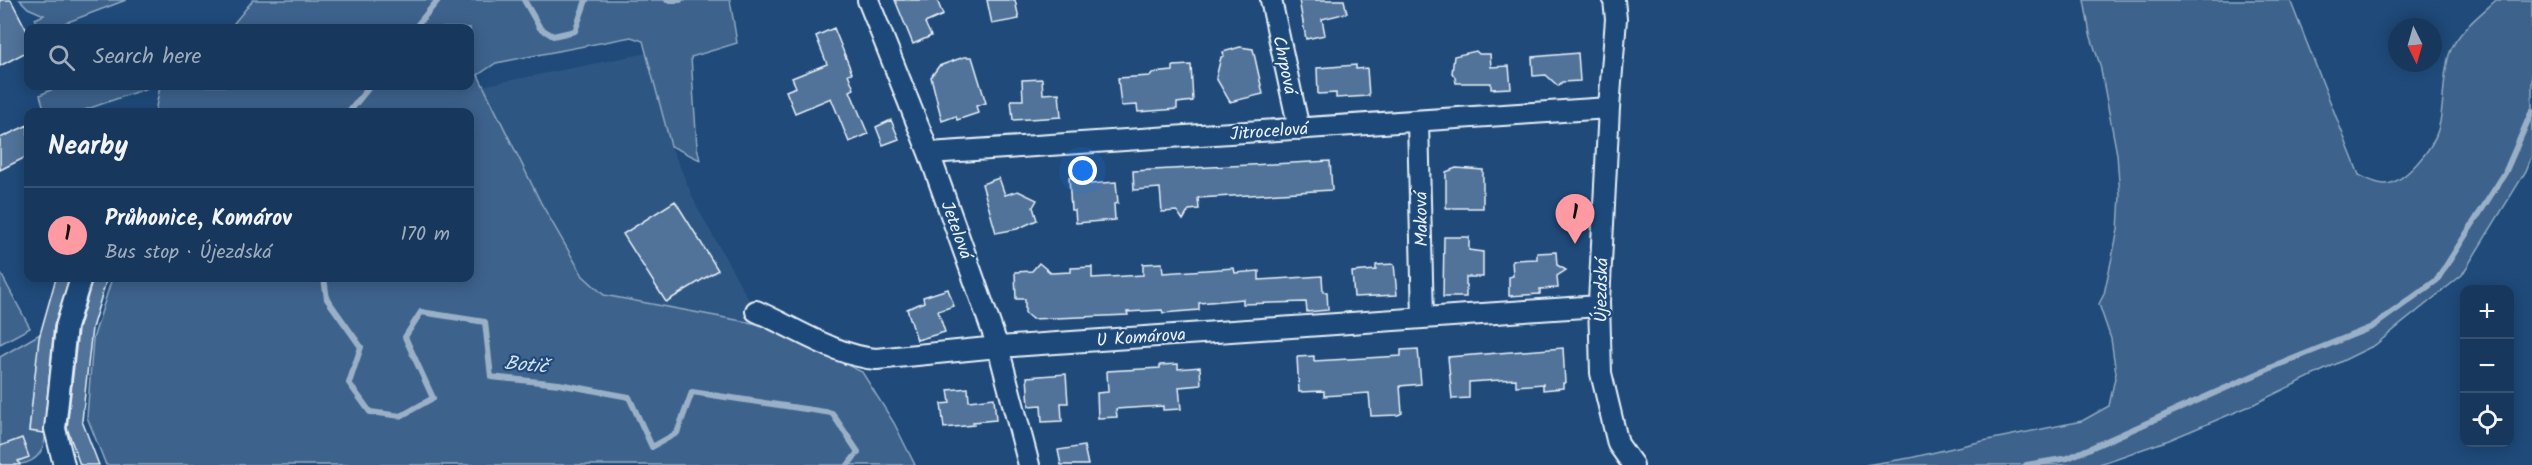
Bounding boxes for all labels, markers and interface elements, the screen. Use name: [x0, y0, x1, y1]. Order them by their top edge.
north arrow: [2388, 18, 2442, 72]
search box: [24, 24, 474, 90]
street label: Chrpová: [1263, 33, 1304, 99]
text: Search here: [93, 40, 201, 75]
icon: search: [45, 41, 78, 74]
street label: Jitrocelová: [1229, 115, 1311, 150]
text: Nearby: [48, 126, 128, 168]
your location: [1068, 156, 1097, 185]
street label: Maková: [1407, 190, 1437, 247]
pin: 1: [1556, 194, 1594, 244]
street label: Jetelová: [932, 197, 980, 265]
text: Průhonice, Komárov: [105, 202, 292, 237]
text: 1: [64, 219, 71, 251]
text: 170 m: [401, 219, 450, 251]
text: Bus stop · Újezdská: [105, 237, 272, 269]
street label: Újezdská: [1587, 256, 1618, 323]
map controls: [2460, 285, 2514, 447]
button: +: [2460, 285, 2514, 339]
street label: U Komárova: [1095, 321, 1187, 356]
button: −: [2460, 339, 2514, 393]
water label: Botič: [503, 348, 554, 384]
button: locate: [2460, 393, 2514, 447]

